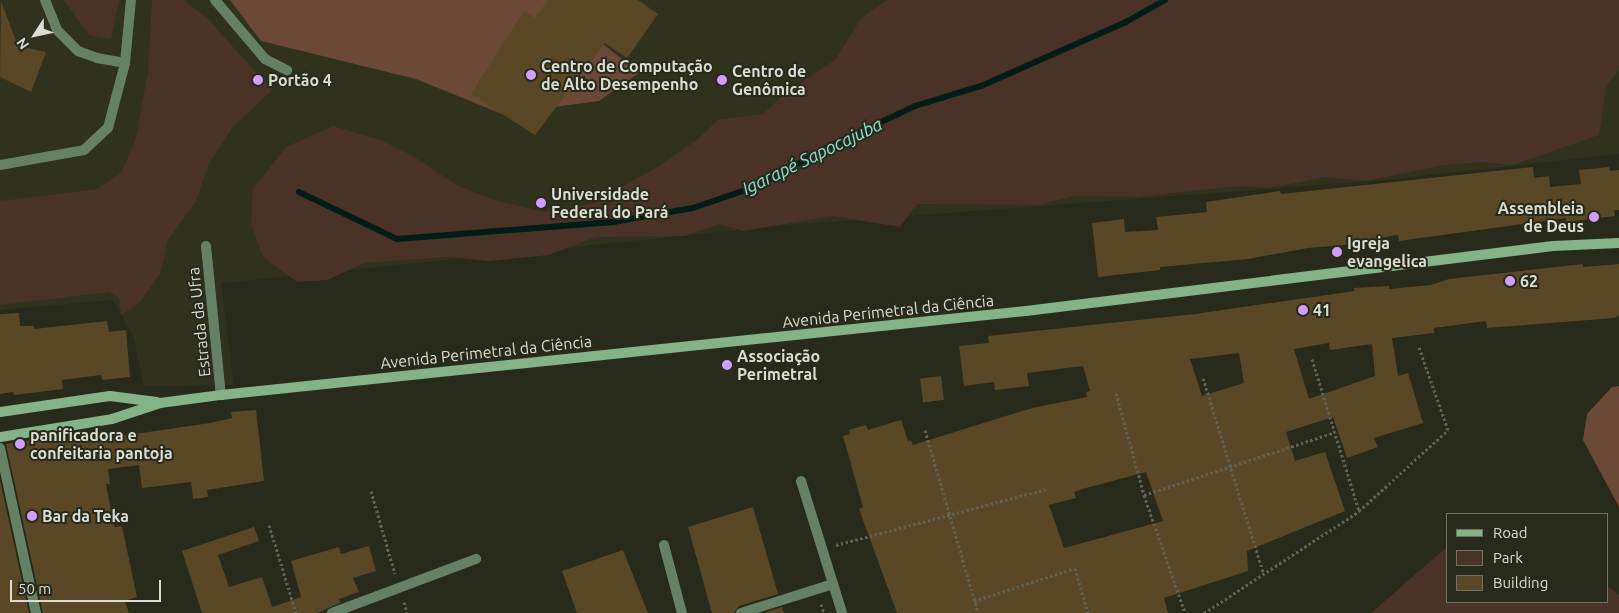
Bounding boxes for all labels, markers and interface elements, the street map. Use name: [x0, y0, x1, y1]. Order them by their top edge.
north arrow: [10, 10, 60, 60]
text: N: [13, 35, 32, 52]
place label: Centro de Computação de Alto Desempenho: [541, 56, 713, 94]
place label: Centro de Genômica: [732, 61, 806, 99]
marker: Centro de Computação de Alto Desempenho: [525, 69, 537, 81]
place label: Portão 4: [268, 70, 332, 90]
marker: Portão 4: [252, 74, 264, 86]
marker: Centro de Genômica: [716, 74, 728, 86]
water label: Igarapé Sapocajuba: [738, 113, 886, 199]
place label: Universidade Federal do Pará: [551, 184, 668, 222]
marker: Universidade Federal do Pará: [535, 197, 547, 209]
place label: Assembleia de Deus: [1498, 198, 1584, 236]
marker: Assembleia de Deus: [1588, 211, 1600, 223]
place label: Igreja evangelica: [1347, 233, 1427, 271]
marker: Igreja evangelica: [1331, 246, 1343, 258]
street label: Estrada da Ufra: [184, 266, 214, 378]
place label: 62: [1520, 271, 1538, 291]
marker: 62: [1504, 275, 1516, 287]
street label: Avenida Perimetral da Ciência: [781, 290, 995, 332]
place label: 41: [1313, 300, 1331, 320]
marker: 41: [1297, 304, 1309, 316]
street label: Avenida Perimetral da Ciência: [379, 331, 593, 373]
place label: Associação Perimetral: [737, 346, 820, 384]
marker: Associação Perimetral: [721, 359, 733, 371]
place label: panificadora e confeitaria pantoja: [30, 425, 173, 463]
marker: panificadora e confeitaria pantoja: [14, 438, 26, 450]
place label: Bar da Teka: [42, 506, 129, 526]
marker: Bar da Teka: [26, 510, 38, 522]
legend: [1446, 513, 1609, 603]
text: Road: [1493, 524, 1528, 541]
text: Park: [1493, 549, 1523, 566]
scale bar: [12, 570, 164, 602]
text: Building: [1493, 574, 1548, 591]
text: 50 m: [18, 580, 51, 597]

